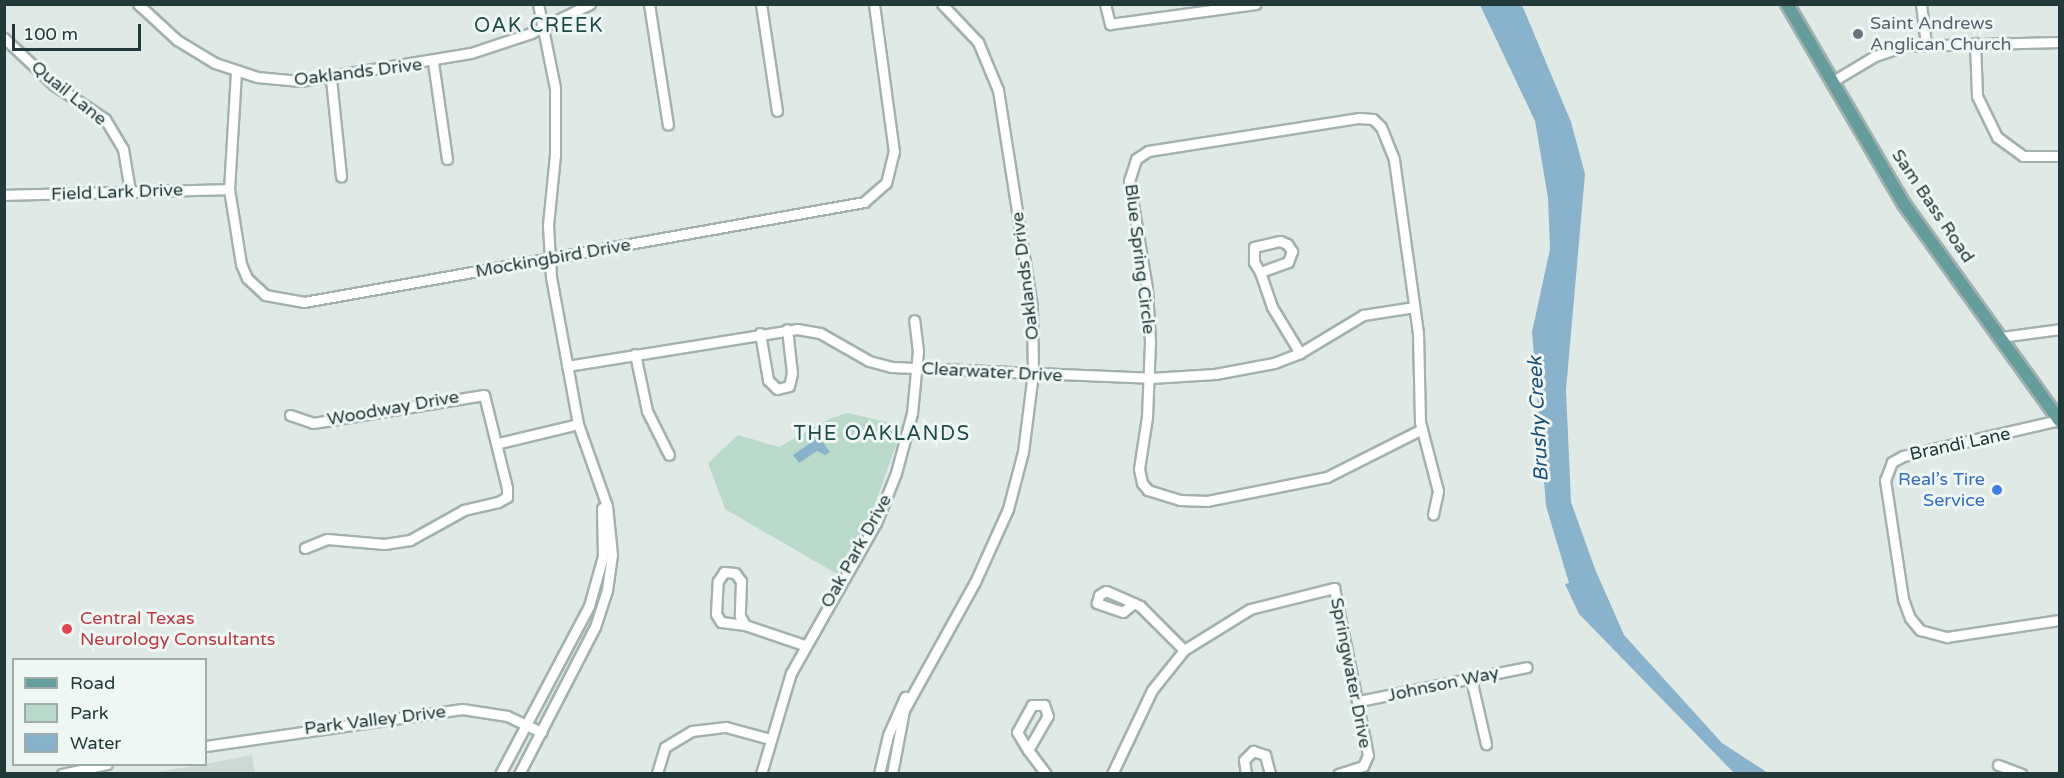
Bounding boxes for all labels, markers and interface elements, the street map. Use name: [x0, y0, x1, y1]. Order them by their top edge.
scale bar: [15, 12, 144, 50]
place label: Saint Andrews Anglican Church: [1870, 13, 2011, 56]
district label: OAK CREEK: [474, 14, 604, 38]
text: 100 m: [23, 23, 78, 45]
marker: Saint Andrews Anglican Church: [1851, 27, 1865, 41]
street label: Oaklands Drive: [293, 53, 423, 91]
street label: Quail Lane: [27, 56, 111, 130]
street label: Sam Bass Road: [1887, 145, 1979, 267]
street label: Field Lark Drive: [51, 179, 183, 205]
street label: Blue Spring Circle: [1120, 183, 1160, 335]
street label: Oaklands Drive: [1006, 211, 1044, 341]
street label: Mockingbird Drive: [474, 234, 632, 282]
water label: Brushy Creek: [1524, 356, 1554, 482]
street label: Clearwater Drive: [921, 358, 1063, 386]
street label: Woodway Drive: [325, 386, 461, 430]
district label: THE OAKLANDS: [794, 422, 970, 446]
street label: Brandi Lane: [1908, 423, 2012, 465]
place label: Real’s Tire Service: [1898, 469, 1985, 512]
marker: Real’s Tire Service: [1990, 483, 2004, 497]
street label: Oak Park Drive: [816, 490, 896, 612]
street label: Springwater Drive: [1326, 596, 1376, 750]
place label: Central Texas Neurology Consultants: [80, 608, 276, 650]
marker: Central Texas Neurology Consultants: [58, 620, 76, 638]
legend: [12, 658, 207, 766]
street label: Johnson Way: [1385, 662, 1501, 706]
text: Road: [70, 672, 115, 694]
street label: Park Valley Drive: [303, 701, 447, 739]
text: Park: [70, 702, 108, 724]
text: Water: [70, 732, 121, 754]

